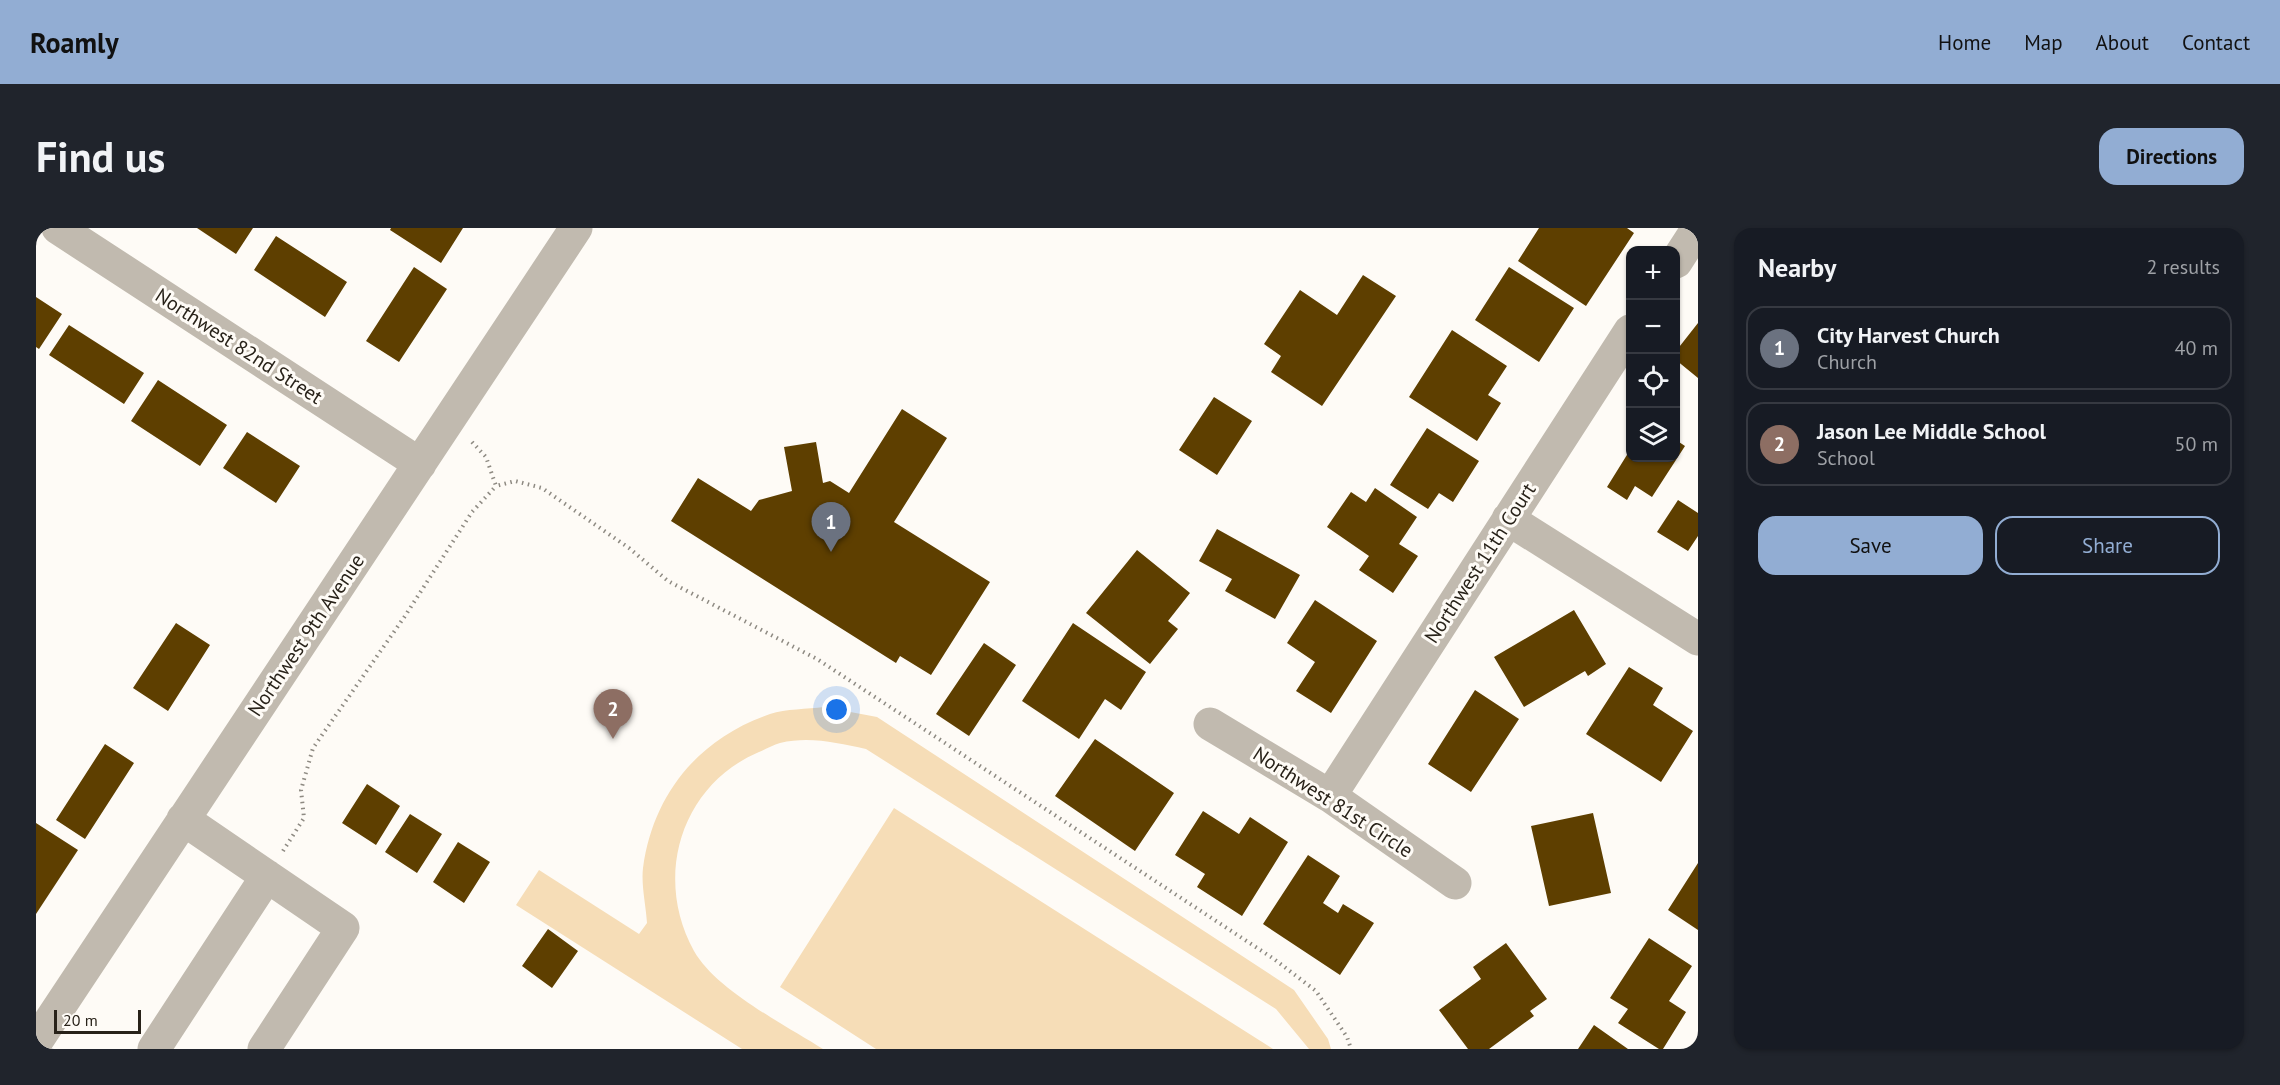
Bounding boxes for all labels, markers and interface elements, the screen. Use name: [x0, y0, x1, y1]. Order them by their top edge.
text: Roamly: [30, 24, 119, 61]
text: Home: [1938, 29, 1991, 56]
text: Map: [2024, 29, 2063, 56]
text: About: [2096, 29, 2149, 56]
text: Contact: [2182, 29, 2250, 56]
button: Directions: [2099, 128, 2244, 185]
text: Find us: [36, 129, 165, 184]
map controls: [1626, 246, 1680, 462]
button: +: [1626, 246, 1680, 300]
text: Nearby: [1758, 251, 1836, 284]
text: 2 results: [2147, 254, 2220, 280]
street label: Northwest 82nd Street: [150, 282, 328, 410]
button: −: [1626, 300, 1680, 354]
text: City Harvest Church: [1817, 321, 2000, 349]
text: 1: [1774, 335, 1785, 361]
text: 40 m: [2175, 335, 2218, 361]
text: Church: [1817, 349, 1877, 375]
button: locate: [1626, 354, 1680, 408]
button: layers: [1626, 408, 1680, 462]
text: Jason Lee Middle School: [1817, 417, 2046, 445]
text: 2: [1774, 431, 1785, 457]
text: 50 m: [2175, 431, 2218, 457]
text: School: [1817, 445, 1875, 471]
street label: Northwest 11th Court: [1419, 478, 1542, 648]
pin: 1: [812, 502, 850, 552]
button: Save: [1758, 516, 1983, 575]
button: Share: [1995, 516, 2220, 575]
street label: Northwest 9th Avenue: [242, 549, 370, 721]
pin: 2: [594, 690, 632, 739]
your location: [822, 695, 851, 724]
street label: Northwest 81st Circle: [1248, 741, 1418, 863]
scale bar: [54, 1007, 141, 1034]
text: 20 m: [63, 1010, 98, 1030]

